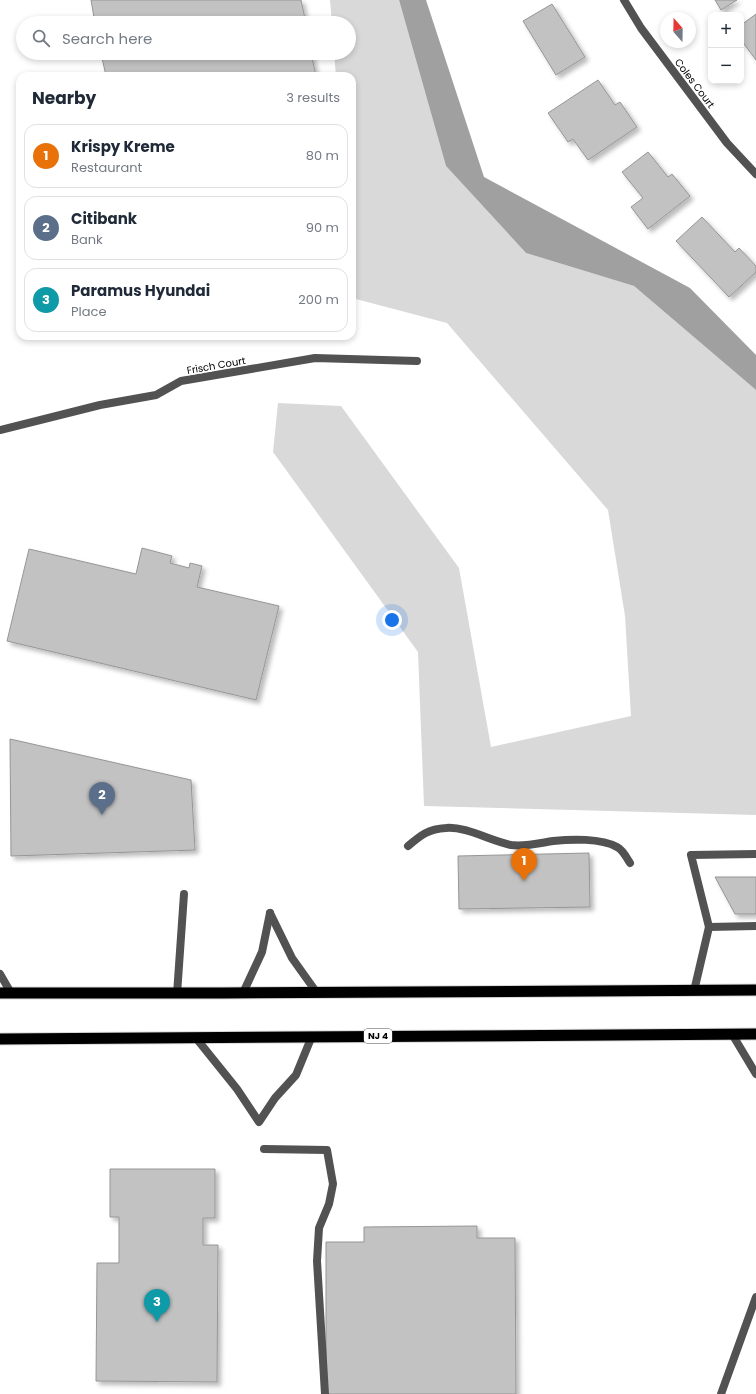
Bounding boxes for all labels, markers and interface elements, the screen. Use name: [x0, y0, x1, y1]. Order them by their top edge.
north arrow: [660, 12, 696, 48]
map controls: [708, 12, 744, 84]
button: +: [708, 12, 744, 48]
search box: [16, 16, 356, 60]
icon: search: [30, 27, 52, 49]
text: Search here: [62, 28, 152, 49]
button: −: [708, 48, 744, 84]
street label: Coles Court: [671, 55, 718, 111]
text: Nearby: [32, 86, 96, 110]
text: 3 results: [286, 88, 340, 107]
text: Krispy Kreme: [71, 136, 175, 157]
text: 1: [44, 146, 48, 165]
text: 80 m: [306, 146, 339, 165]
text: Restaurant: [71, 158, 142, 177]
text: Citibank: [71, 208, 137, 229]
text: 2: [42, 218, 50, 237]
text: 90 m: [306, 218, 339, 237]
text: Bank: [71, 230, 103, 249]
text: Paramus Hyundai: [71, 280, 210, 301]
text: 3: [42, 290, 50, 309]
text: 200 m: [298, 290, 339, 309]
text: Place: [71, 302, 106, 321]
street label: Frisch Court: [185, 353, 247, 378]
your location: [382, 610, 402, 630]
pin: 2: [89, 782, 115, 815]
pin: 1: [511, 848, 537, 881]
road number: NJ 4: [364, 1029, 392, 1043]
pin: 3: [144, 1289, 170, 1322]

